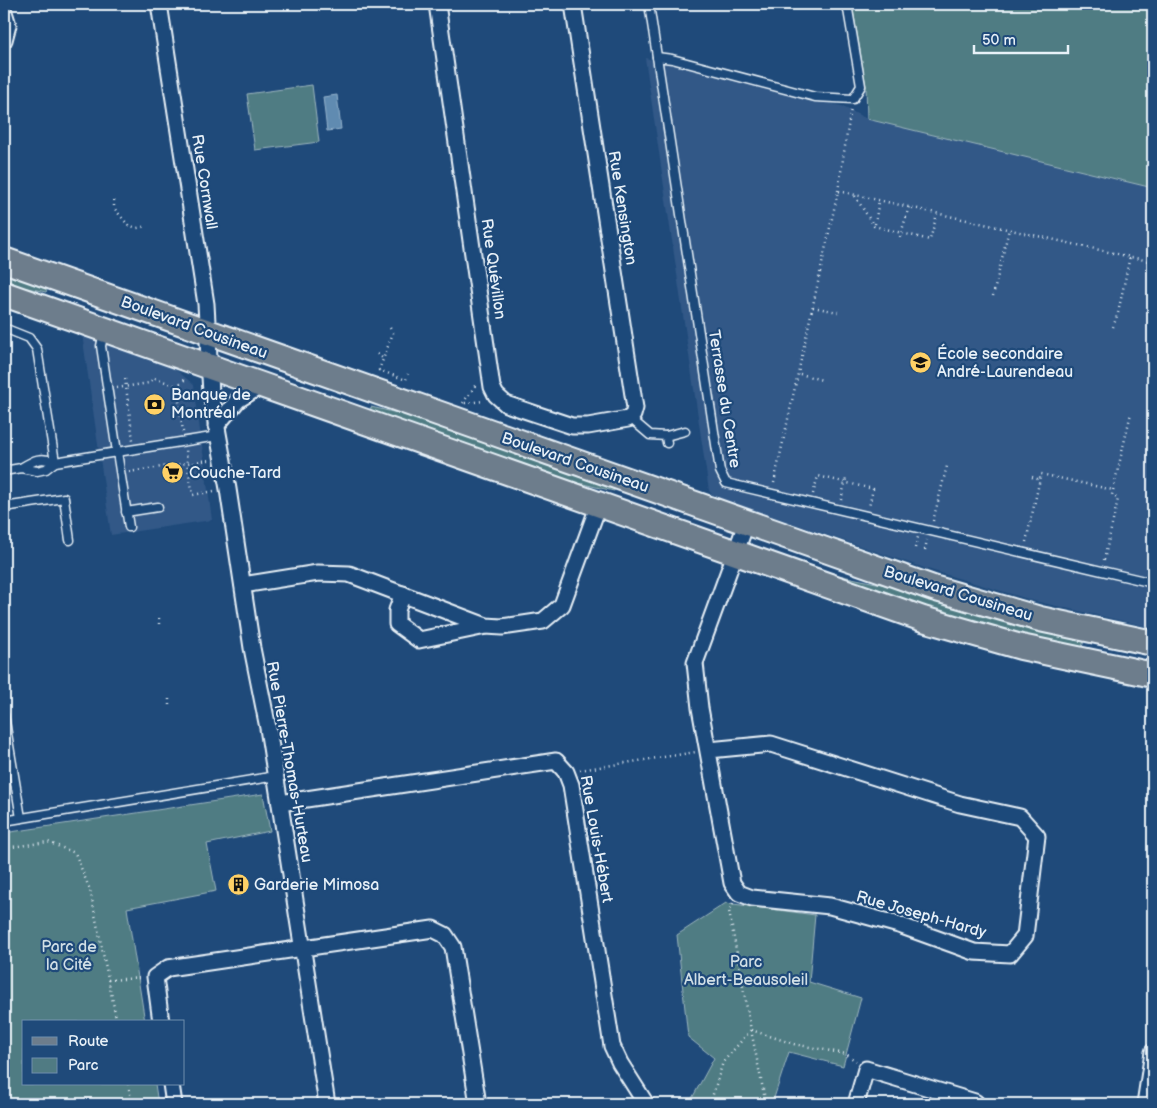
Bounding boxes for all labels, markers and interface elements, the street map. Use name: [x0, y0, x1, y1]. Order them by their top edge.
scale bar: [974, 22, 1068, 54]
text: 50 m: [982, 31, 1016, 50]
street label: Rue Cornwall: [187, 133, 221, 231]
street label: Rue Kensington: [604, 150, 640, 266]
street label: Rue Quévillon: [477, 217, 509, 321]
street label: Boulevard Cousineau: [118, 293, 270, 363]
street label: Terrasse du Centre: [704, 329, 744, 470]
place label: École secondaire André-Laurendeau: [937, 343, 1073, 382]
school or university icon: École secondaire André-Laurendeau: [909, 351, 933, 375]
place label: Banque de Montréal: [171, 386, 251, 423]
bank icon: Banque de Montréal: [143, 392, 167, 416]
street label: Boulevard Cousineau: [499, 429, 651, 497]
supermarket icon: Couche-Tard: [161, 461, 185, 485]
place label: Couche-Tard: [189, 464, 281, 483]
street label: Boulevard Cousineau: [881, 562, 1035, 626]
street label: Rue Pierre-Thomas-Hurteau: [262, 660, 316, 864]
street label: Rue Louis-Hébert: [575, 774, 617, 904]
building icon: Garderie Mimosa: [226, 873, 250, 897]
place label: Garderie Mimosa: [254, 876, 379, 895]
street label: Rue Joseph-Hardy: [854, 887, 989, 943]
park label: Parc de la Cité: [41, 938, 97, 975]
park label: Parc Albert-Beausoleil: [684, 953, 808, 990]
legend: [22, 1020, 185, 1086]
text: Route: [68, 1032, 109, 1051]
text: Parc: [68, 1056, 98, 1075]

